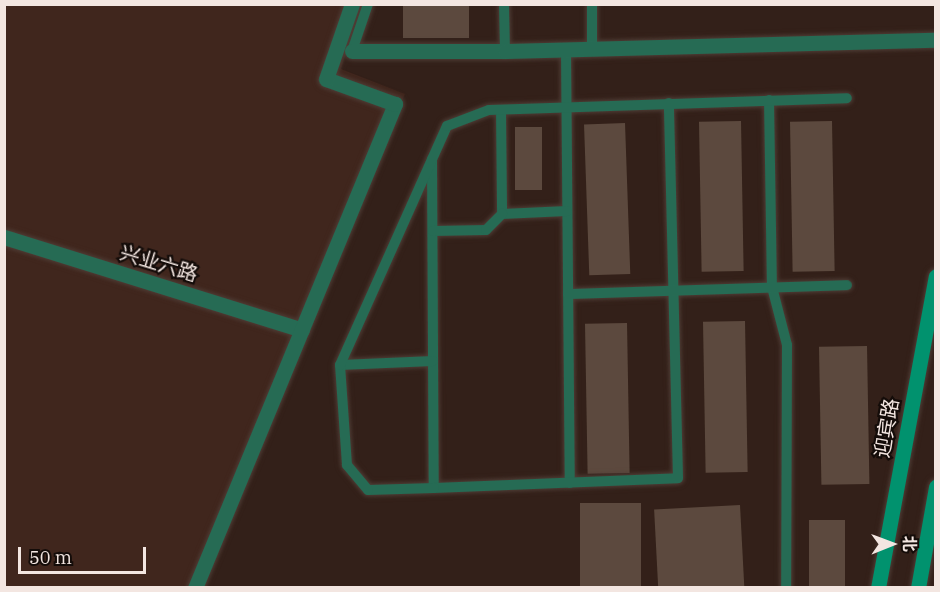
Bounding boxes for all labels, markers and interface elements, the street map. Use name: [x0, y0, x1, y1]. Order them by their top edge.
street label: 兴业六路: [117, 240, 201, 286]
street label: 迎宾路: [869, 396, 903, 460]
north arrow: [862, 514, 922, 574]
scale bar: [21, 535, 148, 573]
text: 北: [900, 535, 920, 552]
text: 50 m: [29, 546, 72, 569]

